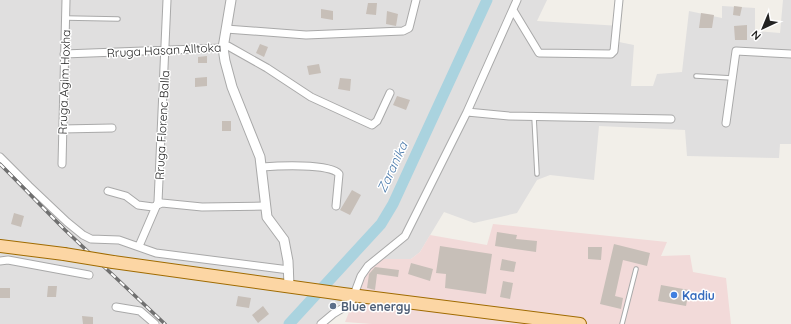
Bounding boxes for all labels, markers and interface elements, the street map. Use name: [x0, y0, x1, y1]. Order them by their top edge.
north arrow: [743, 8, 783, 48]
text: N: [748, 27, 764, 43]
street label: Rruga Agim Hoxha: [55, 29, 73, 135]
street label: Rruga Hasan Alltoka: [106, 40, 222, 60]
street label: Rruga Florenc Balla: [152, 70, 172, 180]
water label: Zaranika: [373, 138, 411, 195]
place label: Kadiu: [682, 288, 715, 303]
marker: Kadiu: [669, 290, 679, 300]
place label: Blue energy: [341, 299, 411, 314]
marker: Blue energy: [328, 301, 338, 311]

